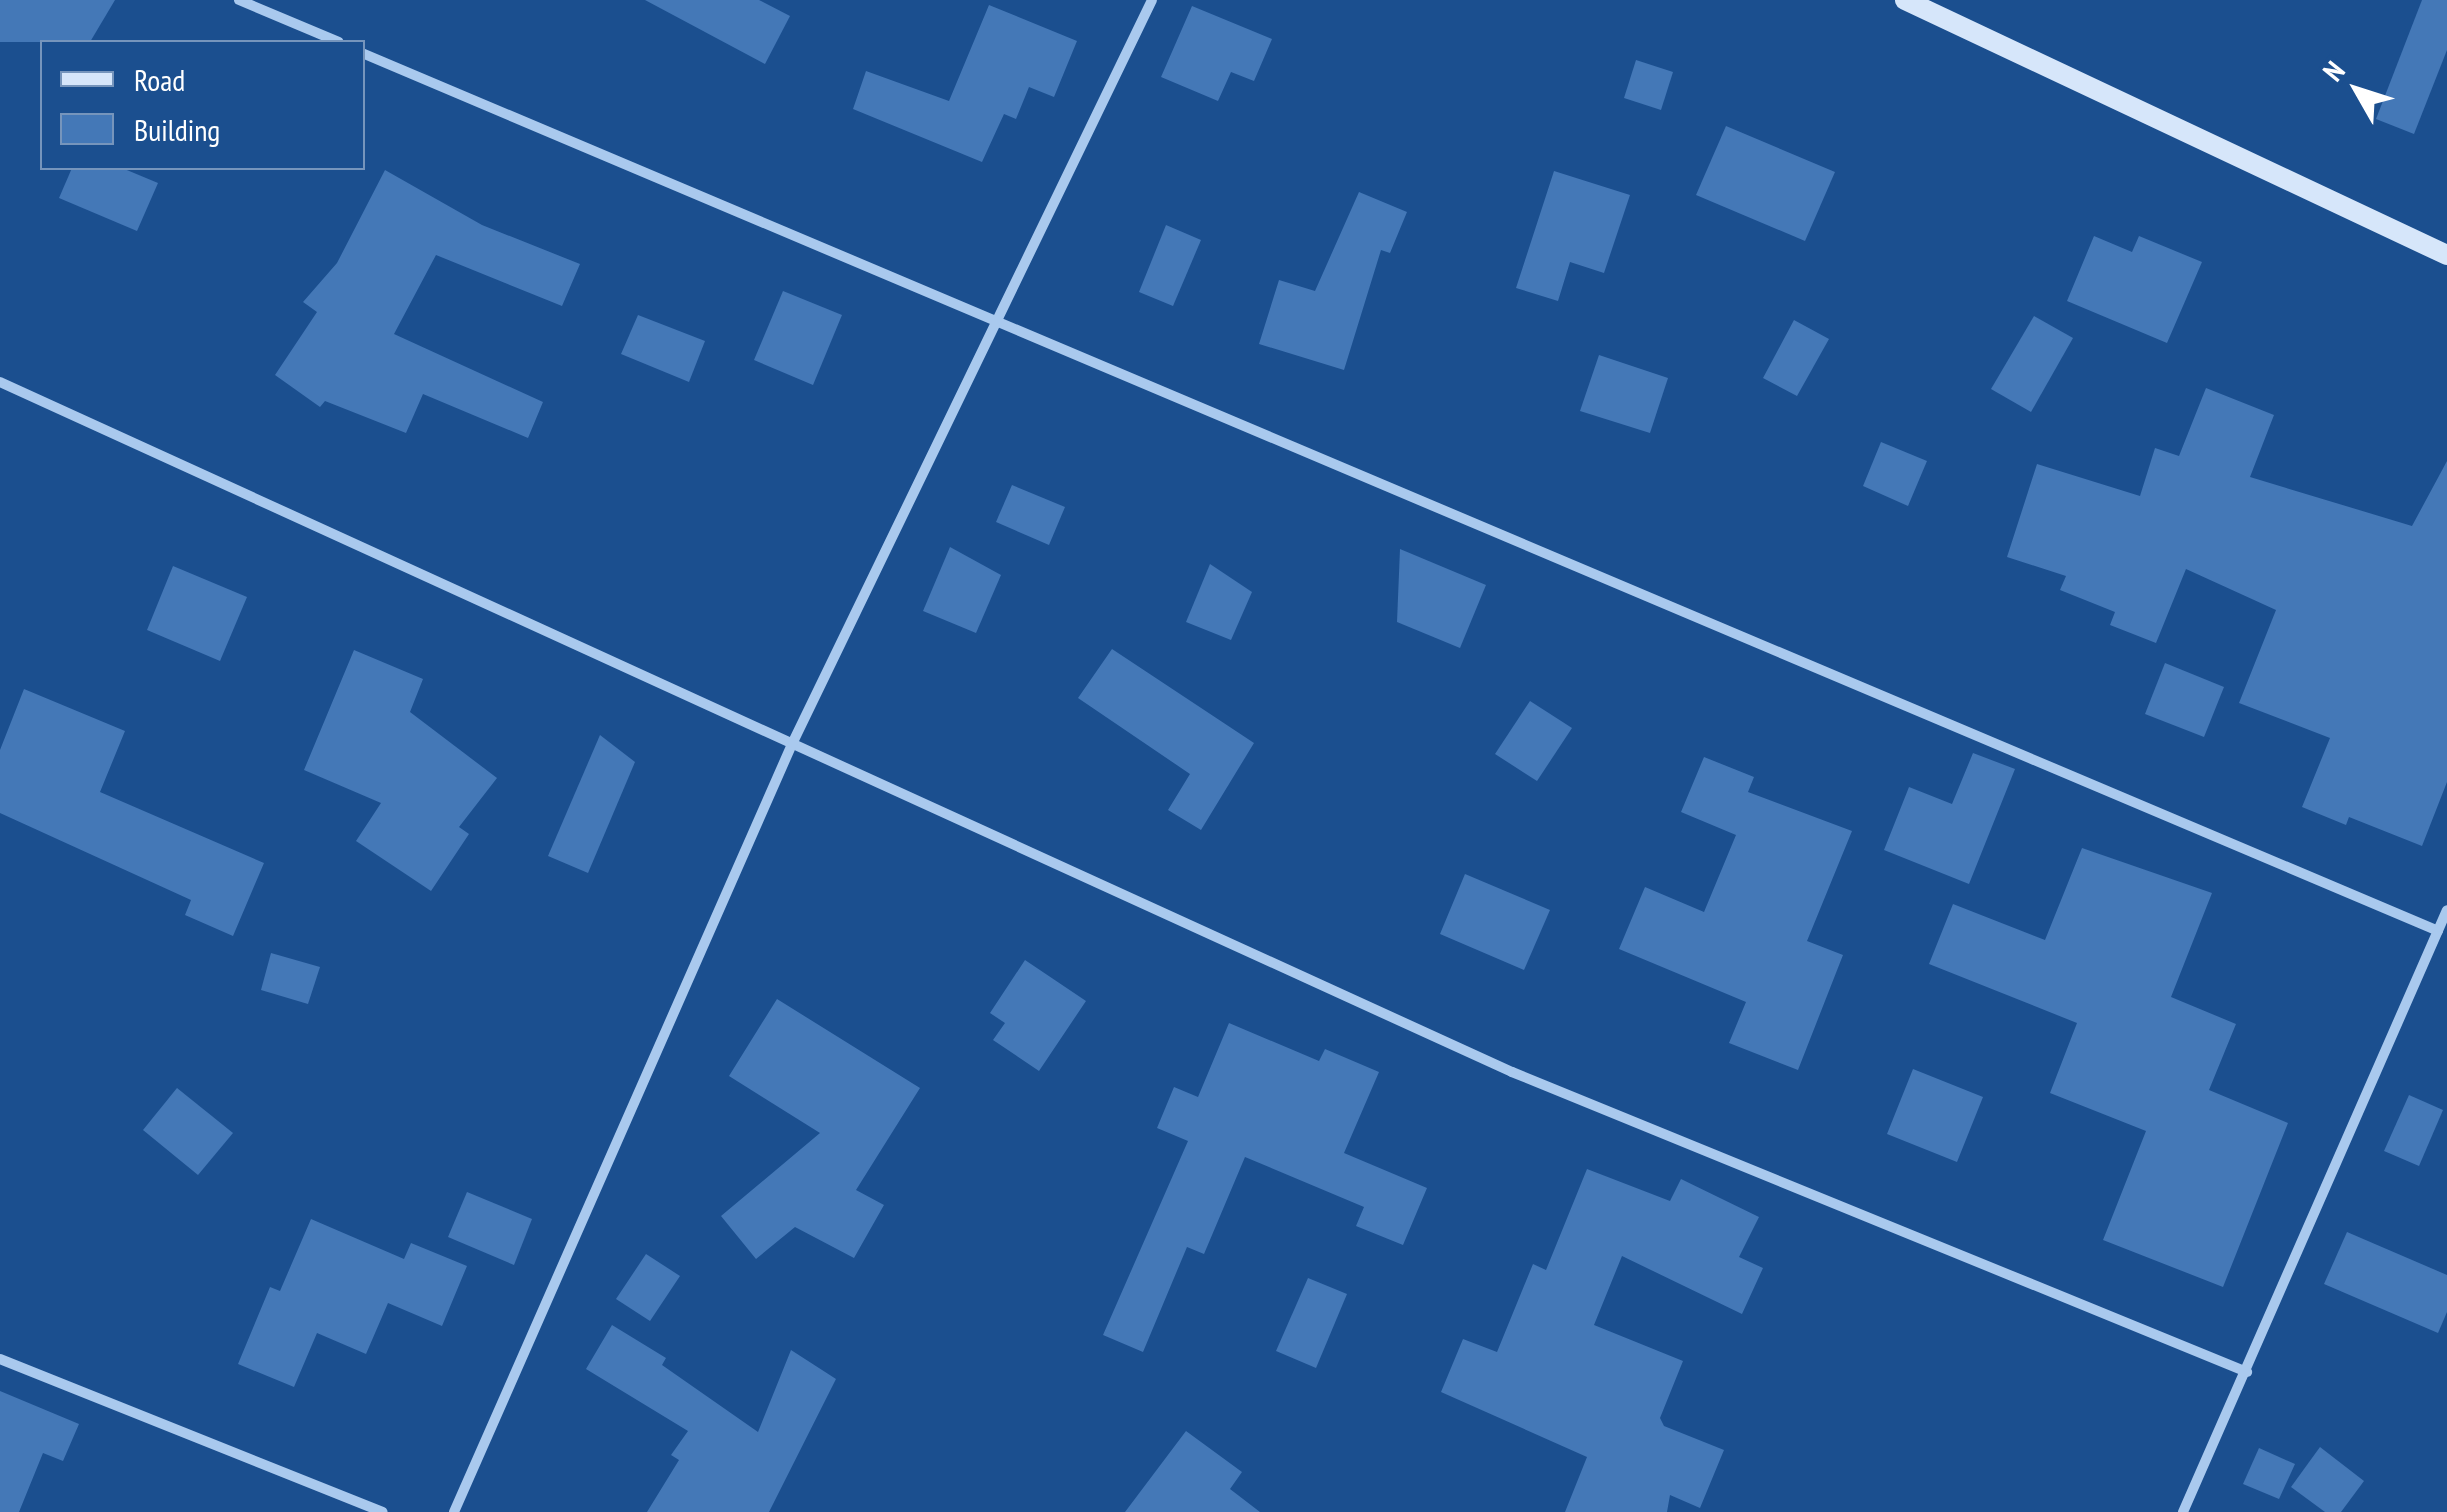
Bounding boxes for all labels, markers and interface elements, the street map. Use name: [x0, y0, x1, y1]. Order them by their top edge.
legend: [40, 40, 365, 170]
north arrow: [2307, 40, 2407, 140]
text: N: [2314, 53, 2352, 88]
text: Road: [134, 60, 185, 99]
text: Building: [134, 110, 220, 149]

